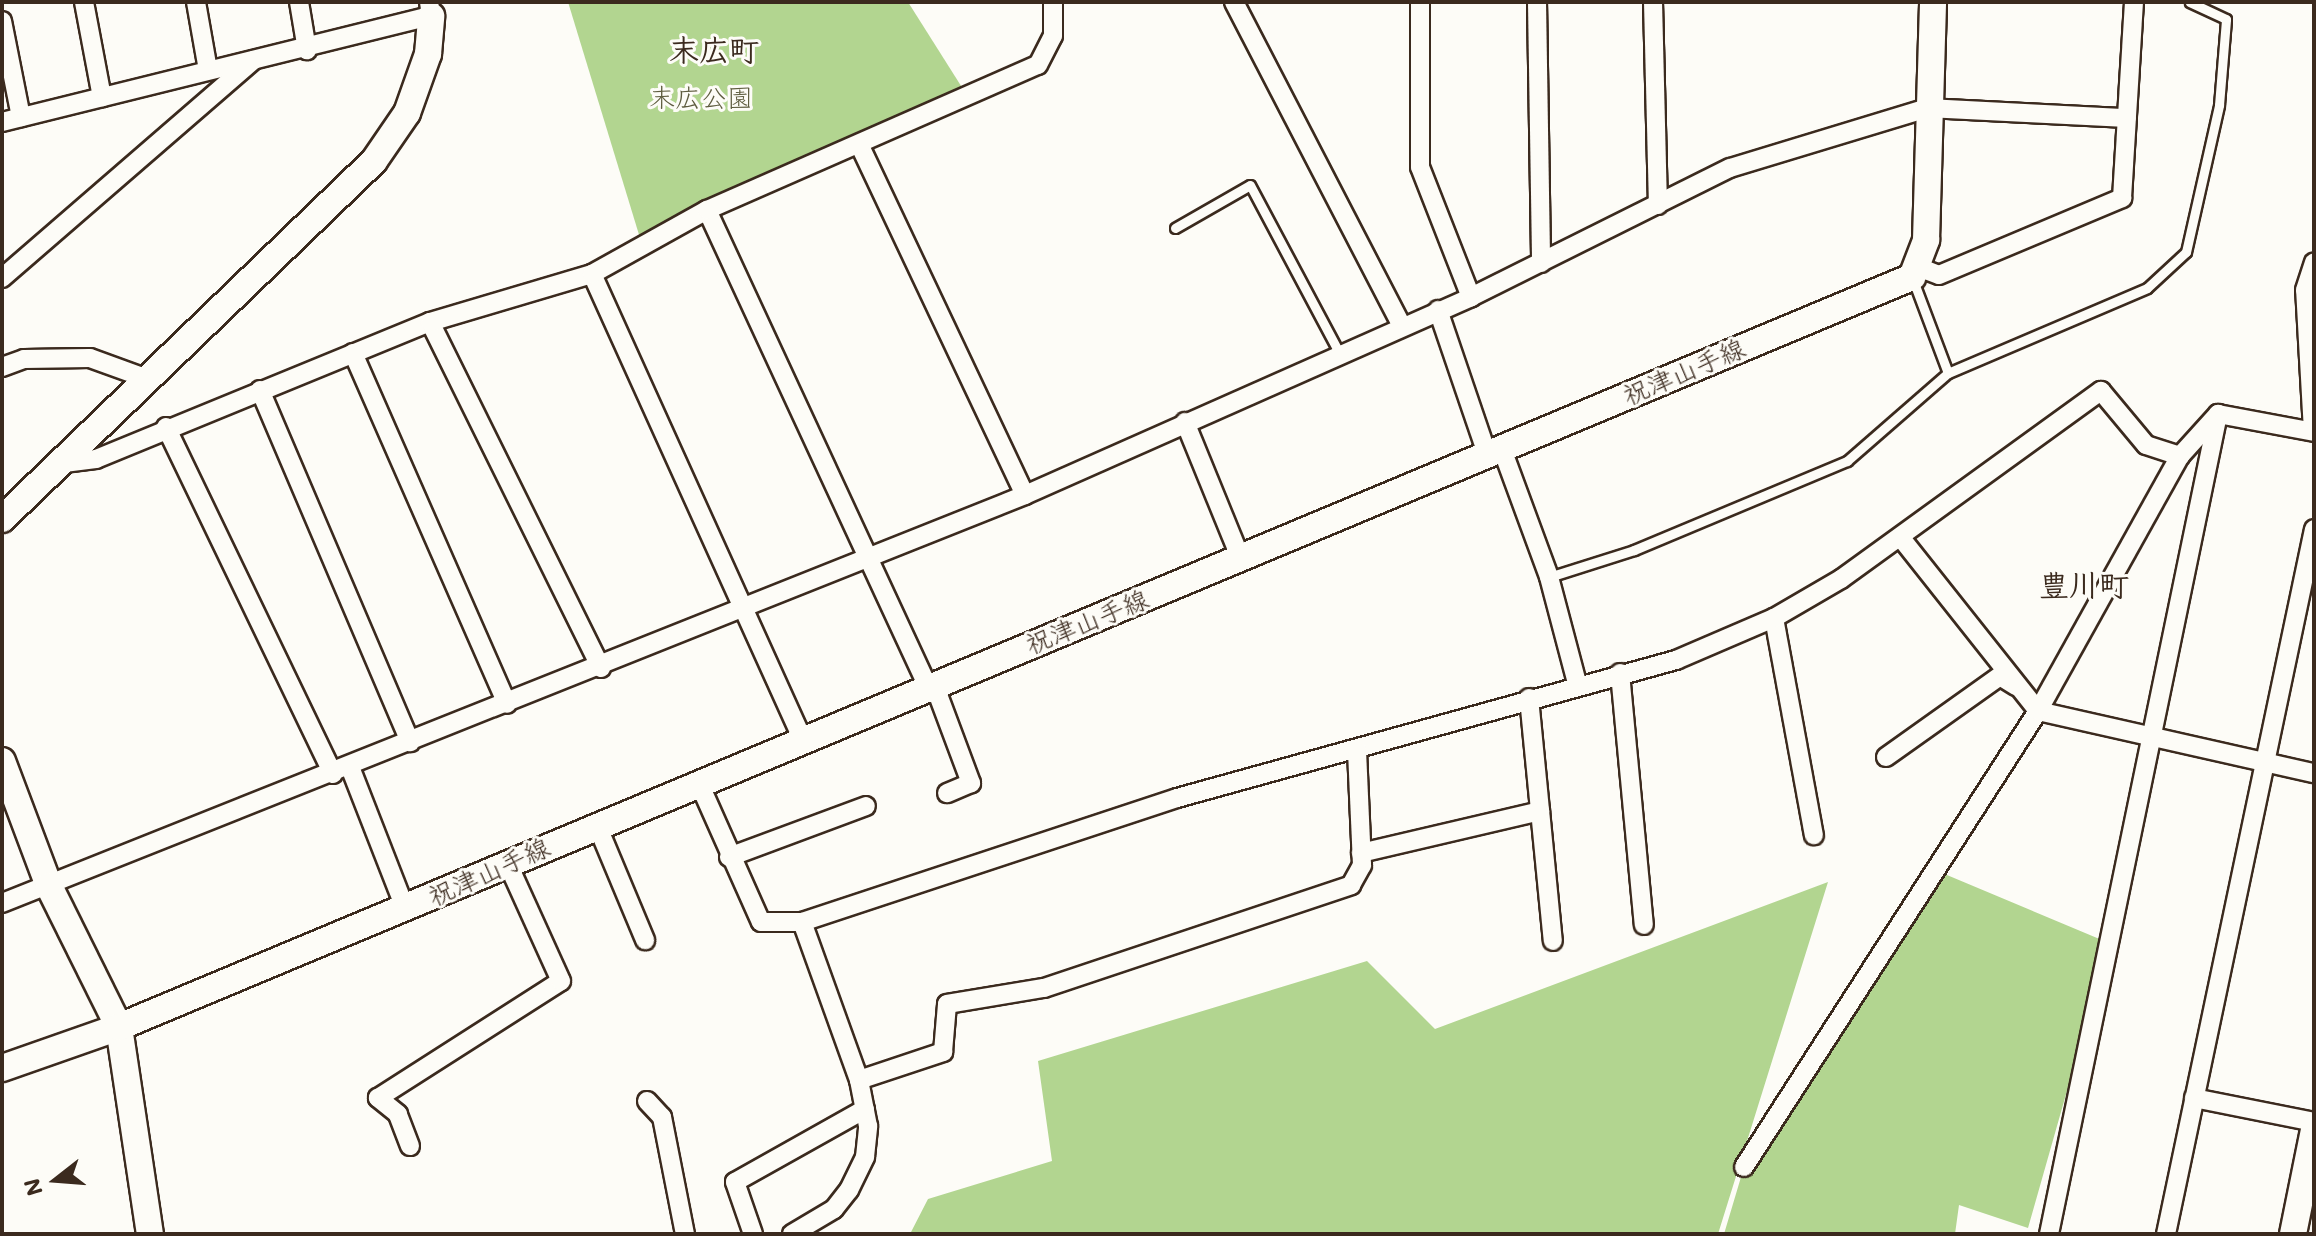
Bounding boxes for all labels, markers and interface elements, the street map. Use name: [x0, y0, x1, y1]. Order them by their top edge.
district label: 末広町: [669, 31, 759, 67]
park label: 末広公園: [649, 82, 753, 114]
street label: 祝津山手線: [1618, 332, 1750, 412]
district label: 豊川町: [2039, 566, 2129, 602]
street label: 祝津山手線: [1021, 583, 1153, 661]
street label: 祝津山手線: [423, 831, 555, 913]
north arrow: [16, 1140, 96, 1220]
text: N: [16, 1175, 49, 1199]

